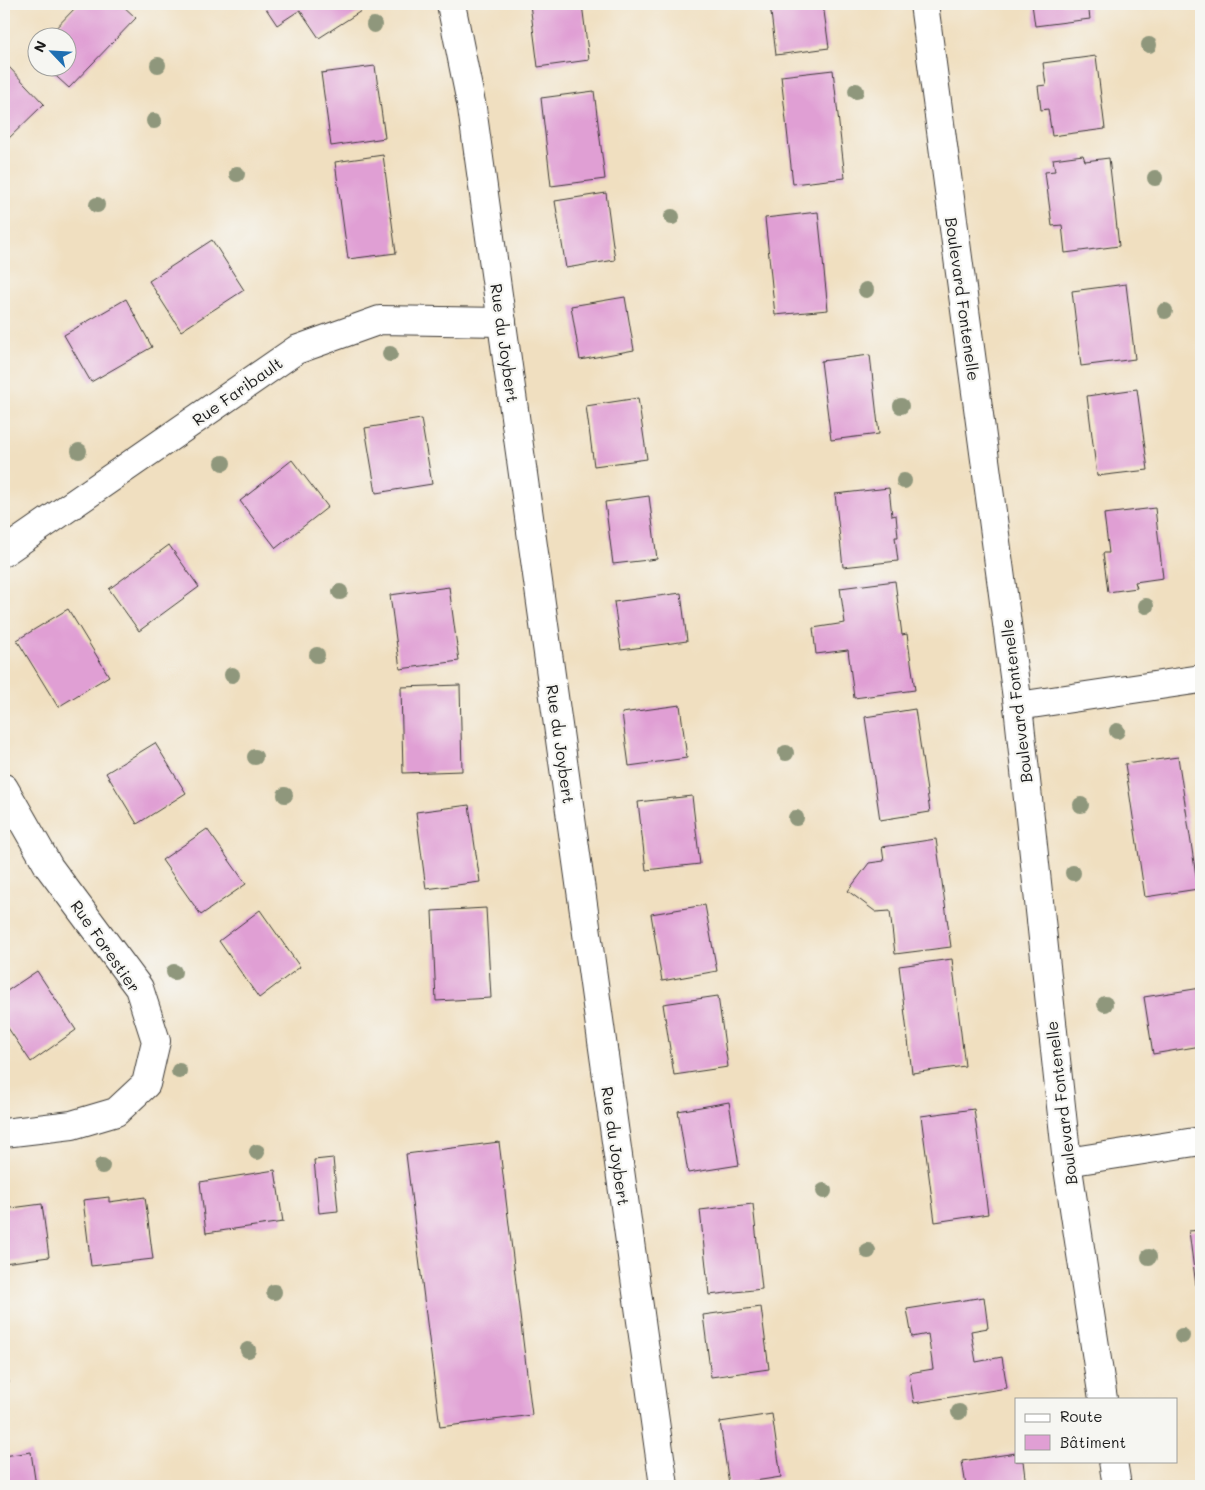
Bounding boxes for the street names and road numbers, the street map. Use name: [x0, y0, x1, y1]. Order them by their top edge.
street label: Boulevard Fontenelle: [941, 216, 985, 382]
street label: Rue du Joybert: [486, 282, 524, 404]
street label: Rue Faribault: [188, 352, 286, 430]
street label: Boulevard Fontenelle: [996, 618, 1036, 784]
street label: Rue du Joybert: [542, 683, 580, 805]
street label: Rue Forestier: [66, 896, 146, 996]
street label: Boulevard Fontenelle: [1041, 1020, 1081, 1186]
street label: Rue du Joybert: [597, 1085, 635, 1207]

